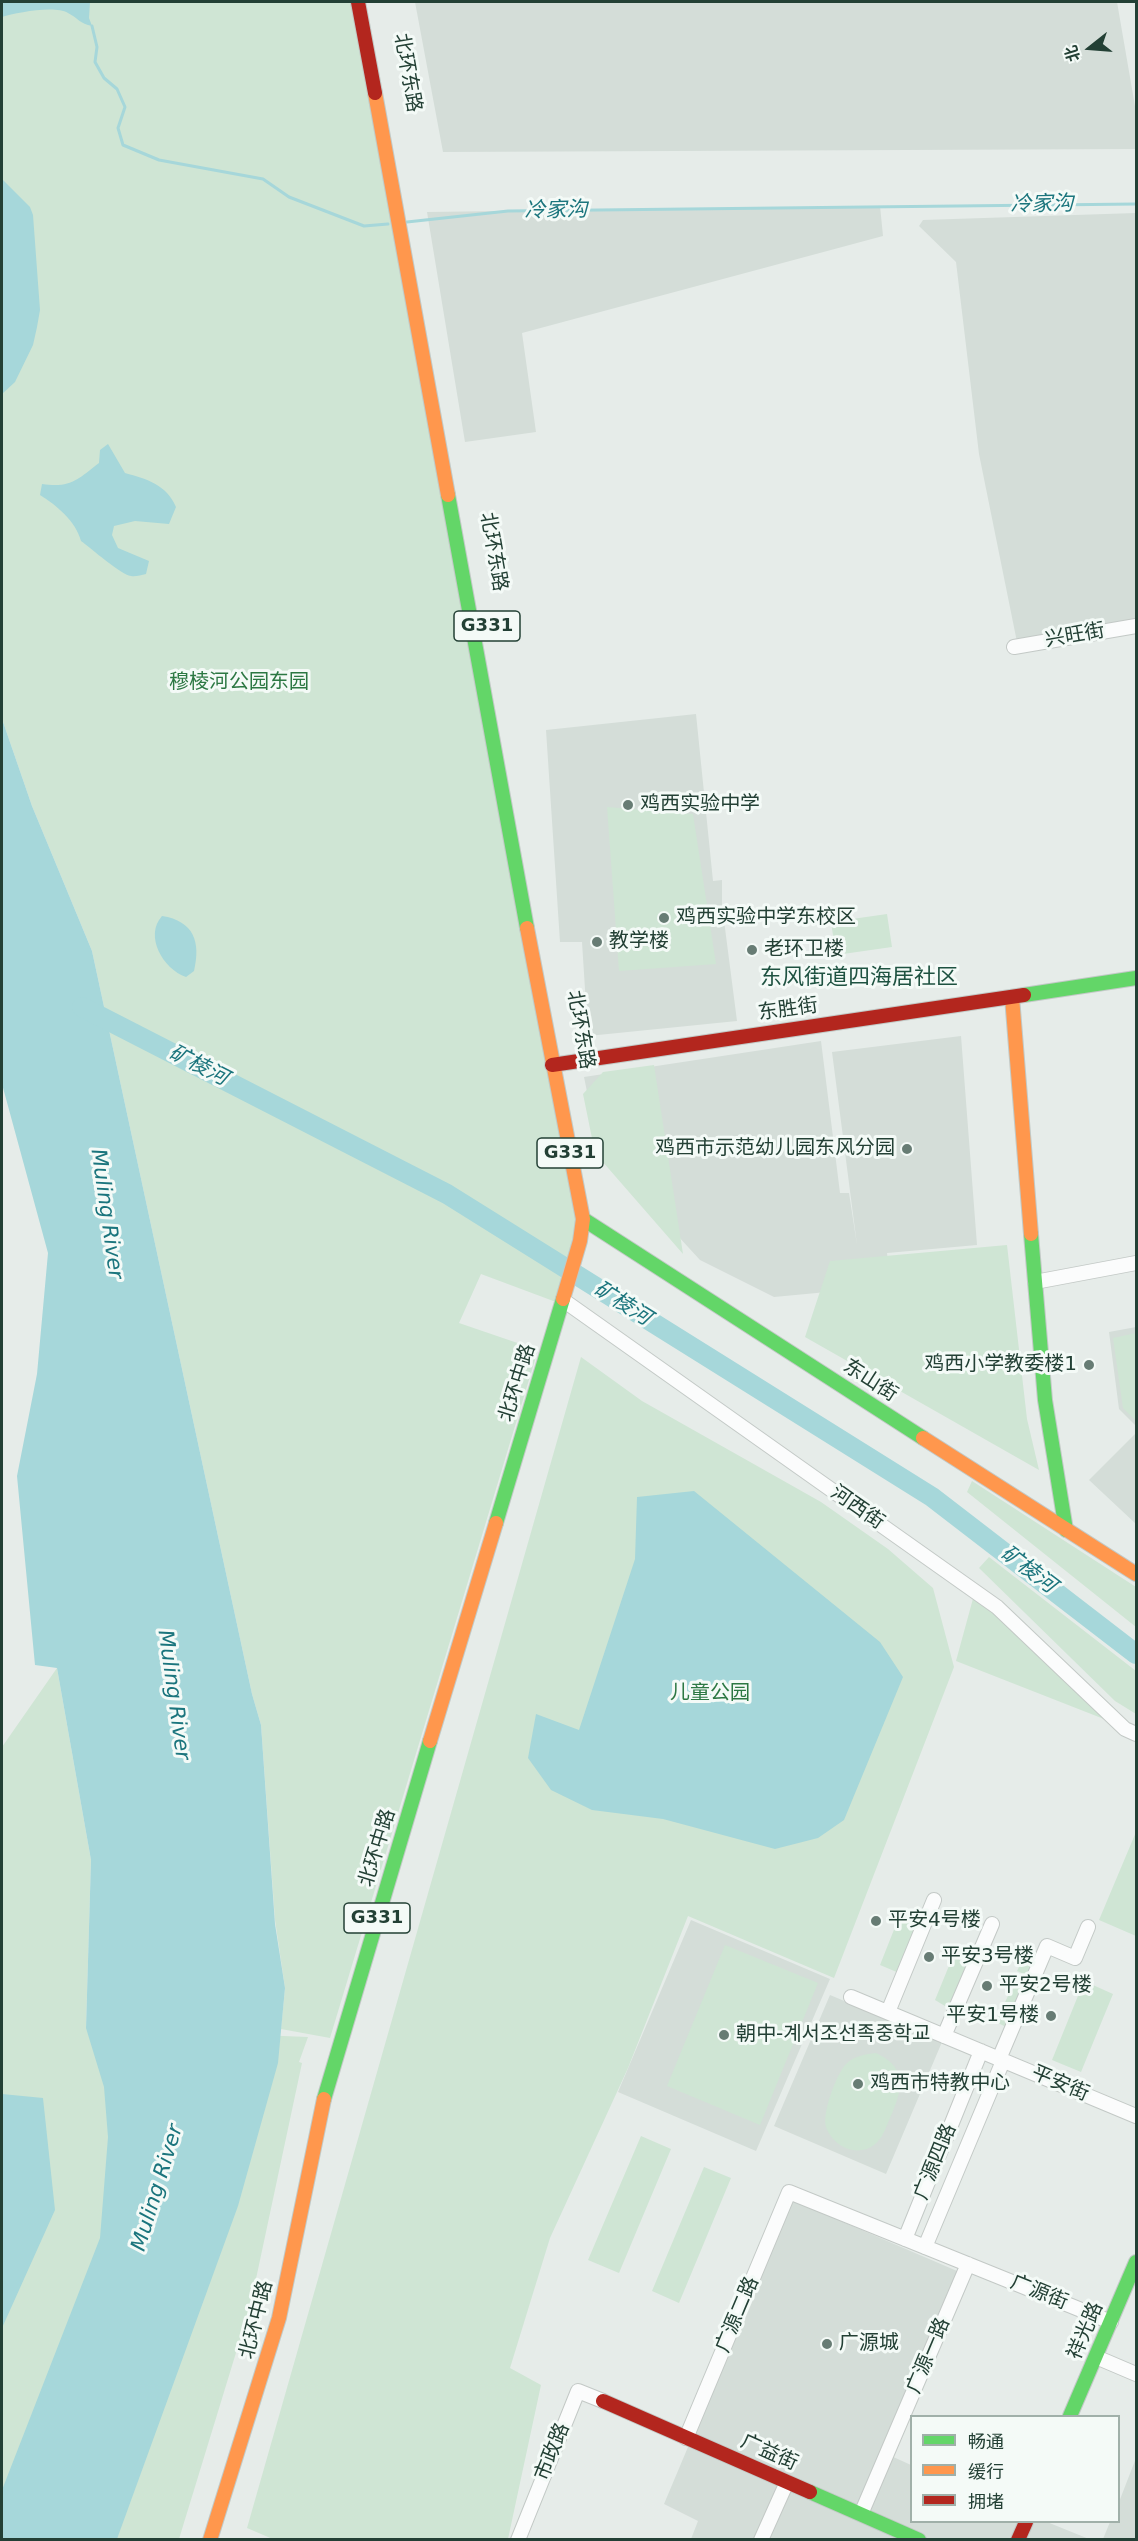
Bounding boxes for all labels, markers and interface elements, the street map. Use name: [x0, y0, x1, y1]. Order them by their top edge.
north arrow: [1060, 18, 1120, 78]
street label: 北环东路: [388, 32, 426, 114]
text: 北: [1061, 43, 1084, 64]
water label: 冷家沟: [1010, 192, 1074, 218]
water label: 冷家沟: [524, 198, 588, 224]
street label: 北环东路: [474, 511, 512, 593]
road number: G331: [454, 611, 520, 641]
street label: 兴旺街: [1043, 619, 1107, 653]
park label: 穆棱河公园东园: [169, 671, 309, 695]
place label: 鸡西实验中学: [640, 793, 760, 817]
marker: 鸡西实验中学: [621, 798, 635, 812]
place label: 鸡西实验中学东校区: [676, 906, 856, 930]
marker: 鸡西实验中学东校区: [657, 911, 671, 925]
place label: 教学楼: [609, 930, 669, 954]
marker: 教学楼: [590, 935, 604, 949]
place label: 老环卫楼: [764, 938, 844, 962]
marker: 老环卫楼: [745, 943, 759, 957]
district label: 东风街道四海居社区: [760, 965, 958, 991]
street label: 北环东路: [561, 989, 599, 1071]
street label: 东胜街: [757, 994, 819, 1026]
water label: 矿棱河: [164, 1040, 232, 1092]
place label: 鸡西市示范幼儿园东风分园: [655, 1137, 895, 1161]
road number: G331: [537, 1138, 603, 1168]
marker: 鸡西市示范幼儿园东风分园: [900, 1142, 914, 1156]
water label: Muling River: [84, 1147, 128, 1281]
water label: 矿棱河: [589, 1277, 655, 1331]
street label: 北环中路: [495, 1341, 541, 1425]
place label: 鸡西小学教委楼1: [924, 1353, 1077, 1377]
street label: 东山街: [838, 1355, 902, 1407]
marker: 鸡西小学教委楼1: [1082, 1358, 1096, 1372]
street label: 河西街: [826, 1481, 888, 1535]
water label: 矿棱河: [995, 1541, 1061, 1599]
water label: Muling River: [151, 1628, 195, 1762]
park label: 儿童公园: [670, 1682, 750, 1706]
street label: 北环中路: [355, 1806, 401, 1890]
road number: G331: [344, 1903, 410, 1933]
place label: 平安4号楼: [888, 1909, 981, 1933]
marker: 平安4号楼: [869, 1914, 883, 1928]
place label: 平安3号楼: [941, 1945, 1034, 1969]
marker: 平安3号楼: [922, 1950, 936, 1964]
place label: 平安2号楼: [999, 1974, 1092, 1998]
marker: 平安2号楼: [980, 1979, 994, 1993]
place label: 平安1号楼: [946, 2004, 1039, 2028]
marker: 平安1号楼: [1044, 2009, 1058, 2023]
place label: 朝中-계서조선족중학교: [736, 2023, 930, 2047]
marker: 朝中-계서조선족중학교: [717, 2028, 731, 2042]
street label: 平安街: [1028, 2061, 1092, 2107]
place label: 鸡西市特教中心: [870, 2072, 1010, 2096]
marker: 鸡西市特教中心: [851, 2077, 865, 2091]
street label: 广源四路: [910, 2120, 962, 2204]
water label: Muling River: [127, 2122, 189, 2254]
street label: 广源街: [1007, 2271, 1071, 2315]
street label: 广源二路: [711, 2273, 765, 2357]
street label: 北环中路: [236, 2278, 278, 2362]
street label: 祥光路: [1063, 2299, 1109, 2363]
street label: 广源一路: [902, 2314, 956, 2398]
place label: 广源城: [839, 2332, 899, 2356]
marker: 广源城: [820, 2337, 834, 2351]
legend: [910, 2415, 1120, 2523]
street label: 市政路: [531, 2420, 575, 2484]
street label: 广益街: [737, 2430, 801, 2476]
text: 畅通: [968, 2431, 1004, 2452]
text: 缓行: [968, 2461, 1004, 2482]
text: 拥堵: [968, 2491, 1004, 2512]

